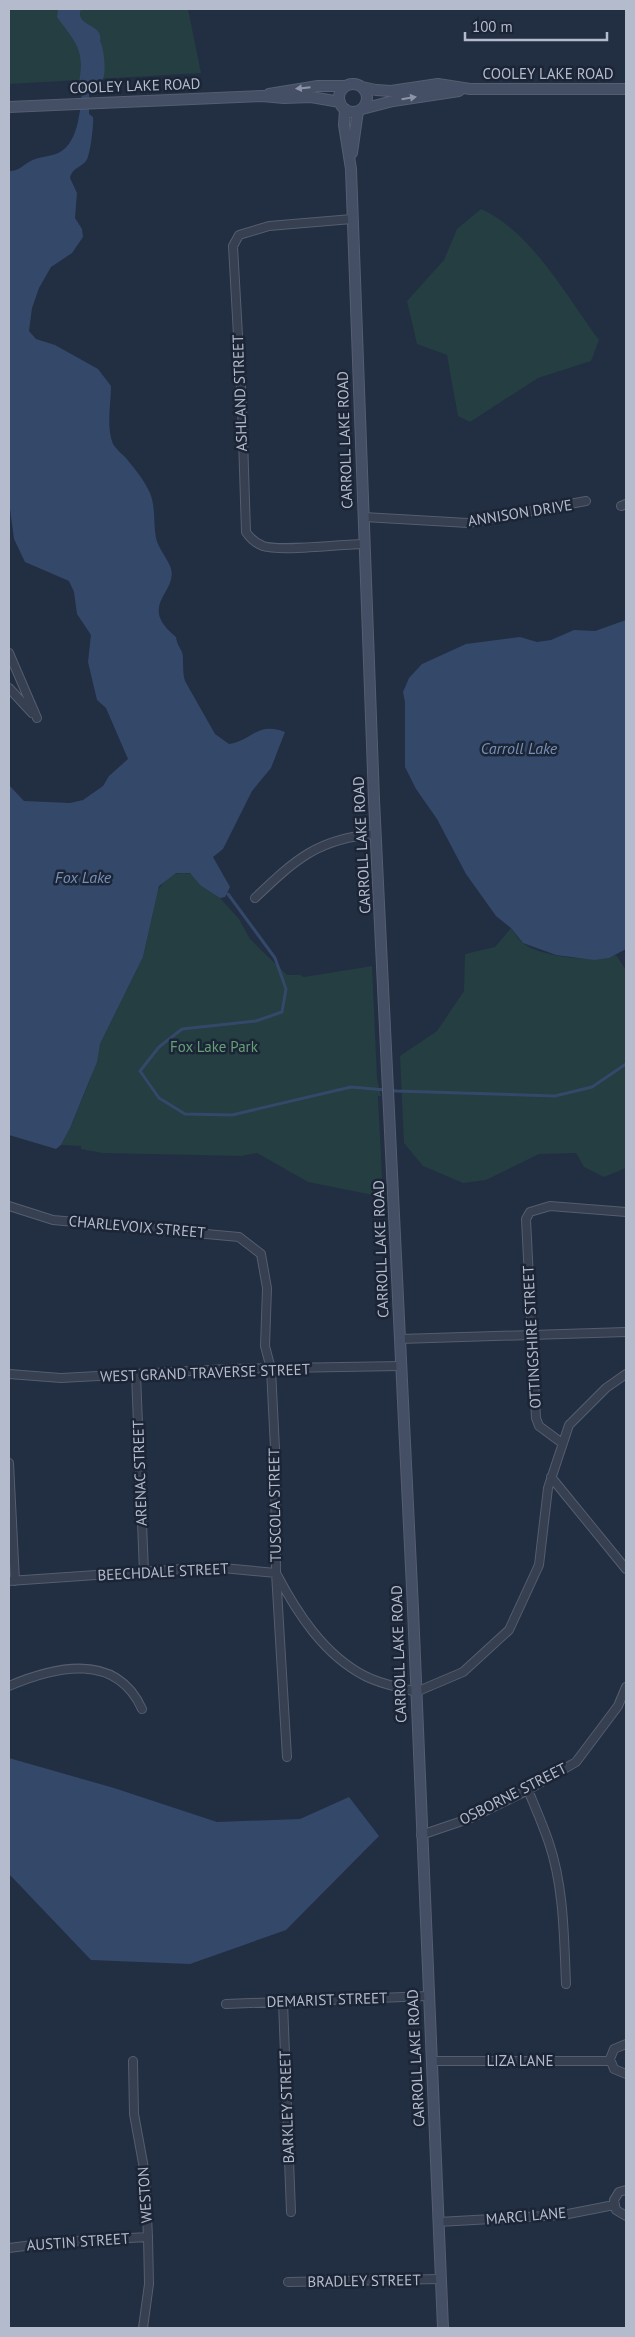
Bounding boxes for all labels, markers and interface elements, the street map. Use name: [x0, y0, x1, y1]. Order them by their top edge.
scale bar: [465, 10, 608, 42]
text: 100 m: [472, 17, 513, 36]
street label: COOLEY LAKE ROAD: [482, 64, 614, 83]
street label: COOLEY LAKE ROAD: [69, 74, 201, 97]
one-way arrow: [295, 84, 311, 92]
one-way arrow: [402, 94, 418, 102]
street label: ASHLAND STREET: [228, 334, 251, 452]
street label: CARROLL LAKE ROAD: [333, 371, 356, 509]
street label: ANNISON DRIVE: [466, 495, 573, 530]
water label: Carroll Lake: [481, 738, 558, 758]
street label: CARROLL LAKE ROAD: [348, 776, 375, 914]
water label: Fox Lake: [55, 867, 112, 887]
park label: Fox Lake Park: [170, 1037, 259, 1056]
street label: CARROLL LAKE ROAD: [369, 1180, 392, 1318]
street label: CHARLEVOIX STREET: [68, 1211, 207, 1242]
street label: OTTINGSHIRE STREET: [518, 1264, 545, 1409]
street label: WEST GRAND TRAVERSE STREET: [100, 1359, 311, 1386]
street label: ARENAC STREET: [128, 1419, 151, 1526]
street label: TUSCOLA STREET: [264, 1447, 285, 1562]
street label: BEECHDALE STREET: [97, 1559, 230, 1584]
street label: CARROLL LAKE ROAD: [387, 1585, 410, 1723]
street label: OSBORNE STREET: [456, 1758, 570, 1829]
street label: DEMARIST STREET: [266, 1988, 388, 2011]
street label: CARROLL LAKE ROAD: [402, 1989, 429, 2127]
street label: BARKLEY STREET: [275, 2050, 298, 2164]
street label: LIZA LANE: [487, 2051, 553, 2070]
street label: WESTON: [133, 2166, 156, 2224]
street label: MARCI LANE: [485, 2203, 567, 2228]
street label: AUSTIN STREET: [26, 2228, 131, 2255]
street label: BRADLEY STREET: [307, 2270, 421, 2291]

